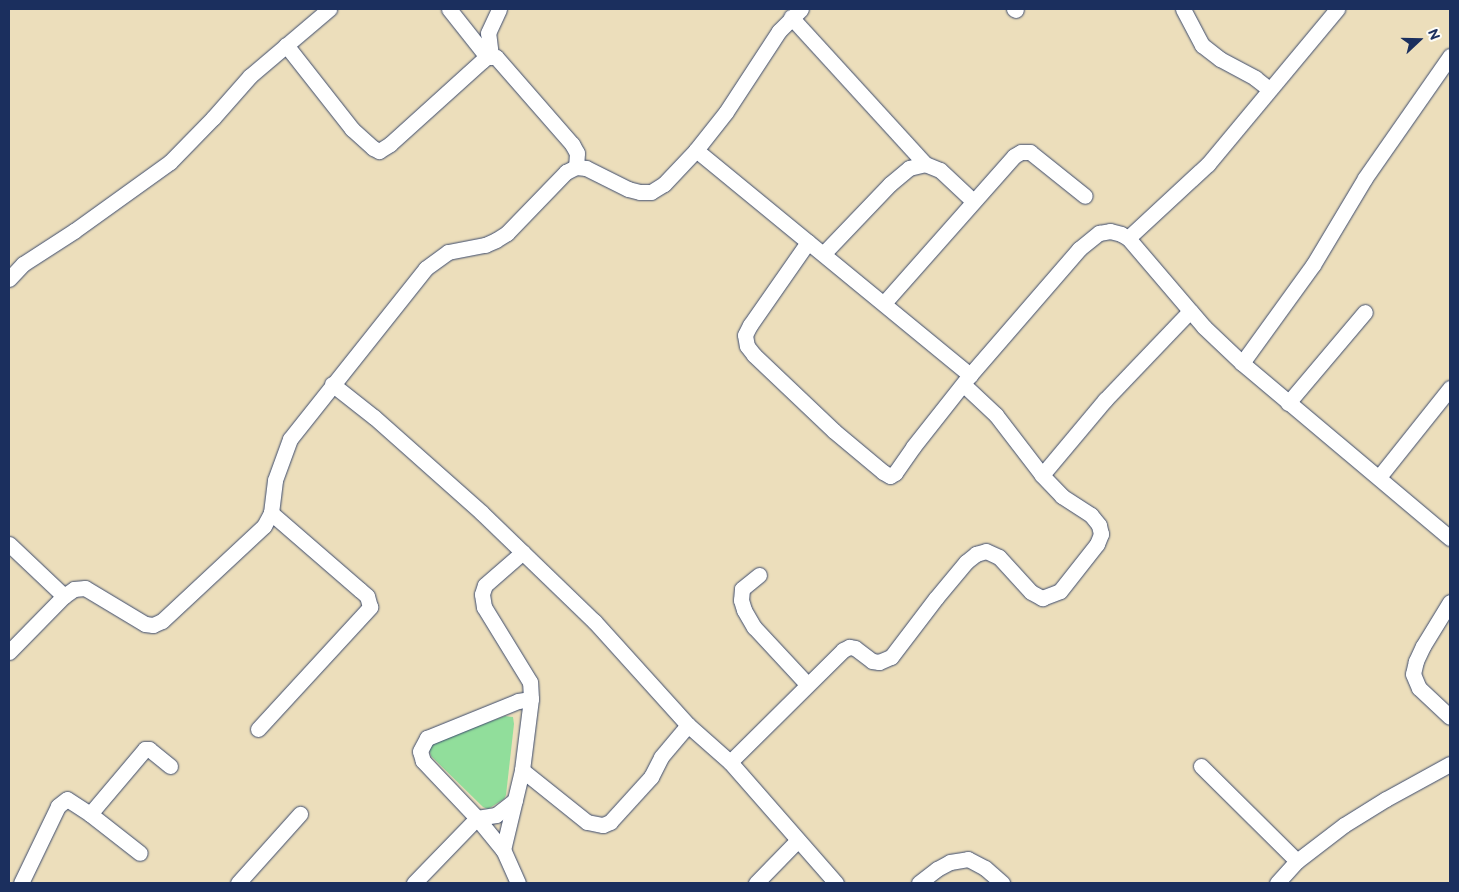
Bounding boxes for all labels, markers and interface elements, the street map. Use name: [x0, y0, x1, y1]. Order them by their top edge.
north arrow: [1394, 15, 1444, 65]
text: N: [1424, 26, 1443, 42]

